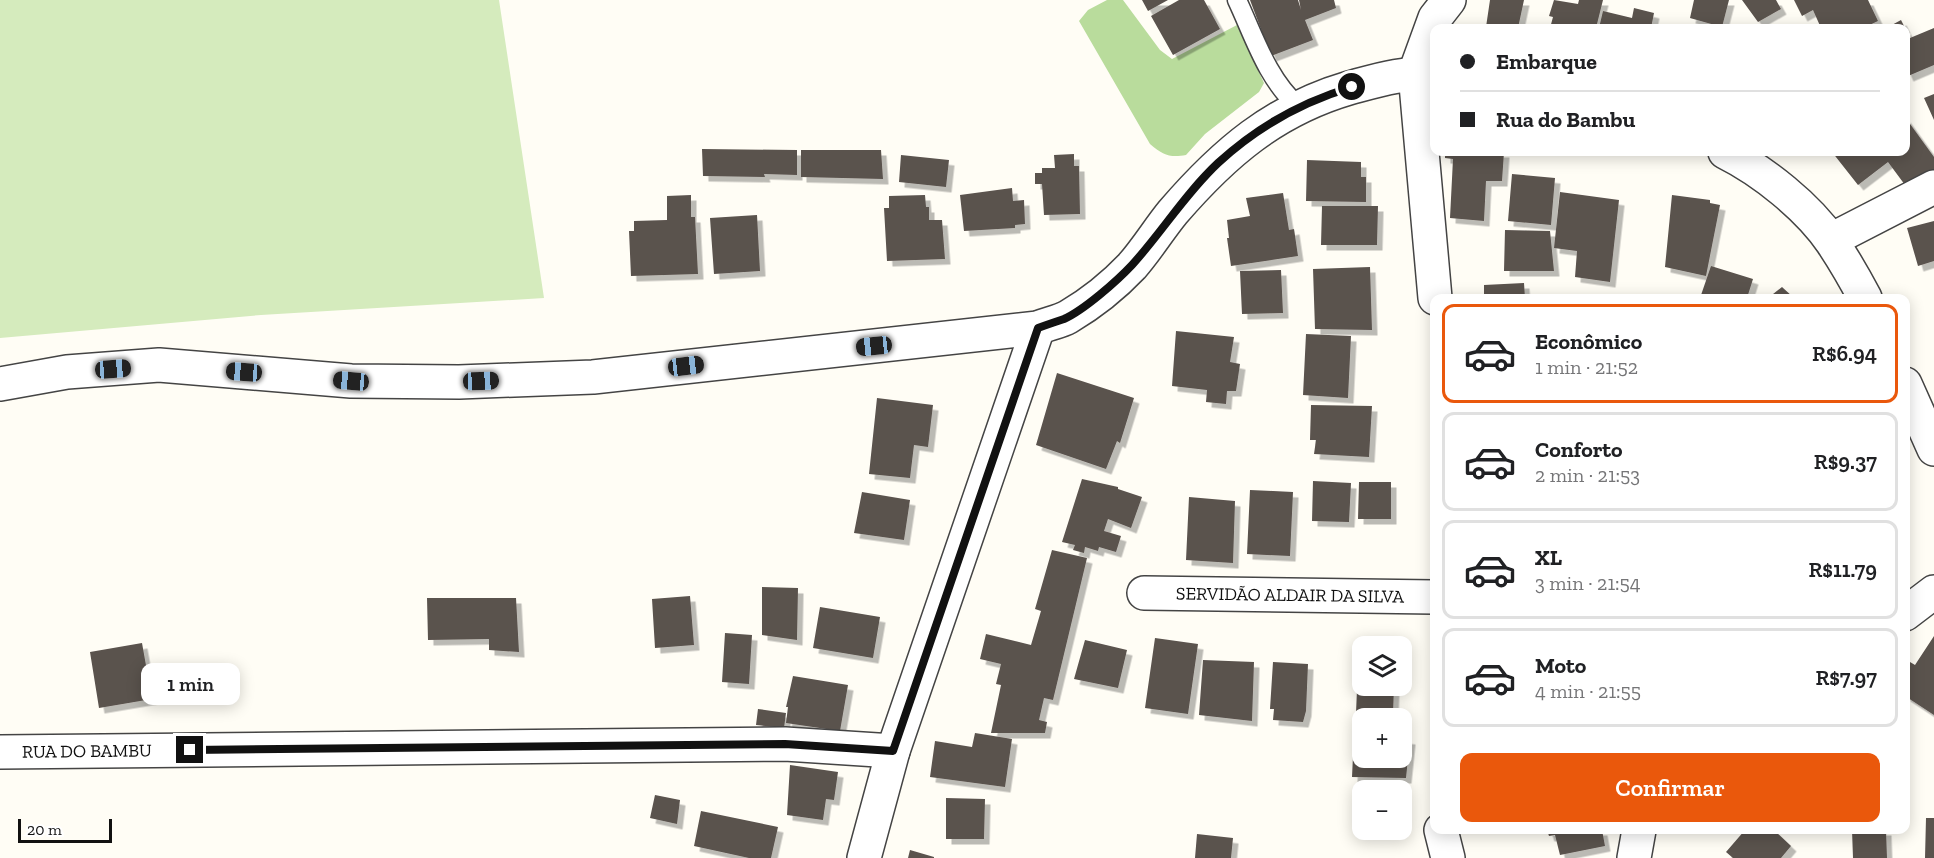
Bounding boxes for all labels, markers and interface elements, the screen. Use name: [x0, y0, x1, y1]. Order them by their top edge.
text: Embarque: [1496, 48, 1597, 75]
route start: [1338, 73, 1365, 100]
text: Rua do Bambu: [1496, 106, 1635, 133]
icon: car: [1463, 327, 1517, 381]
text: Econômico: [1535, 328, 1642, 355]
car: [855, 335, 893, 357]
text: R$6.94: [1812, 340, 1877, 367]
car: [667, 355, 705, 377]
text: 1 min · 21:52: [1535, 355, 1638, 379]
car: [94, 359, 132, 379]
car: [225, 362, 263, 382]
car: [332, 370, 370, 392]
car: [463, 371, 499, 391]
icon: car: [1463, 435, 1517, 489]
text: Conforto: [1535, 436, 1623, 463]
text: R$9.37: [1814, 448, 1877, 475]
text: 2 min · 21:53: [1535, 463, 1640, 487]
icon: car: [1463, 543, 1517, 597]
text: XL: [1535, 544, 1562, 571]
text: R$11.79: [1808, 556, 1877, 583]
text: 3 min · 21:54: [1535, 571, 1641, 595]
street label: SERVIDÃO ALDAIR DA SILVA: [1176, 582, 1405, 608]
map controls: [1352, 636, 1412, 840]
button: layers: [1352, 636, 1412, 696]
icon: car: [1463, 651, 1517, 705]
text: Moto: [1535, 652, 1586, 679]
callout: 1 min: [140, 663, 240, 705]
text: R$7.97: [1815, 664, 1877, 691]
text: 1 min: [167, 672, 214, 696]
text: 4 min · 21:55: [1535, 679, 1641, 703]
button: +: [1352, 708, 1412, 768]
route end: [176, 736, 203, 763]
street label: RUA DO BAMBU: [22, 739, 152, 763]
button: Confirmar: [1460, 753, 1880, 822]
button: −: [1352, 780, 1412, 840]
scale bar: [18, 816, 112, 844]
text: 20 m: [27, 820, 62, 839]

